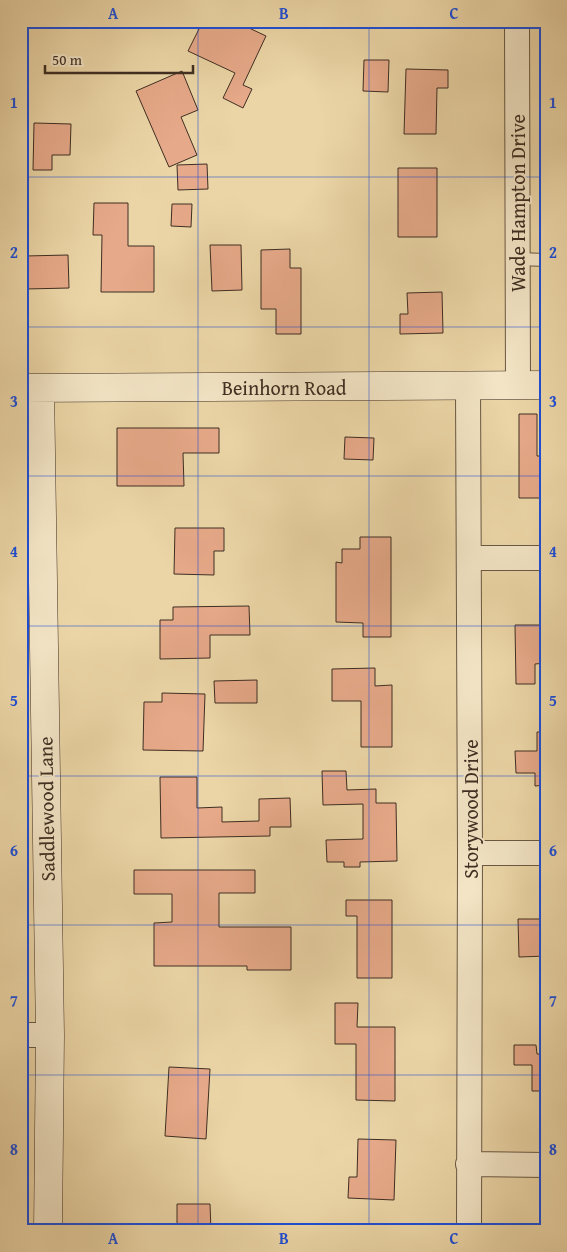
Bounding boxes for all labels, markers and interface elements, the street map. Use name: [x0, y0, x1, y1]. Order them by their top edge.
text: A: [108, 1, 119, 25]
text: B: [279, 1, 289, 25]
text: C: [449, 1, 459, 25]
scale bar: [45, 42, 192, 74]
text: 50 m: [52, 49, 83, 70]
text: 1: [10, 90, 18, 114]
text: 1: [549, 90, 557, 114]
street label: Wade Hampton Drive: [503, 114, 532, 292]
text: 2: [10, 240, 18, 264]
text: 2: [549, 240, 557, 264]
street label: Beinhorn Road: [222, 373, 347, 402]
text: 3: [10, 389, 18, 413]
text: 3: [549, 389, 557, 413]
text: 4: [10, 539, 18, 563]
text: 4: [549, 539, 557, 563]
text: 5: [10, 688, 18, 712]
text: 5: [549, 688, 557, 712]
street label: Saddlewood Lane: [30, 736, 62, 882]
street label: Storywood Drive: [456, 739, 485, 879]
text: 6: [10, 838, 18, 862]
text: 6: [549, 838, 557, 862]
text: 7: [10, 988, 18, 1012]
text: 7: [549, 988, 557, 1012]
text: 8: [10, 1137, 18, 1161]
text: 8: [549, 1137, 557, 1161]
text: A: [108, 1226, 119, 1250]
text: B: [279, 1226, 289, 1250]
text: C: [449, 1226, 459, 1250]

